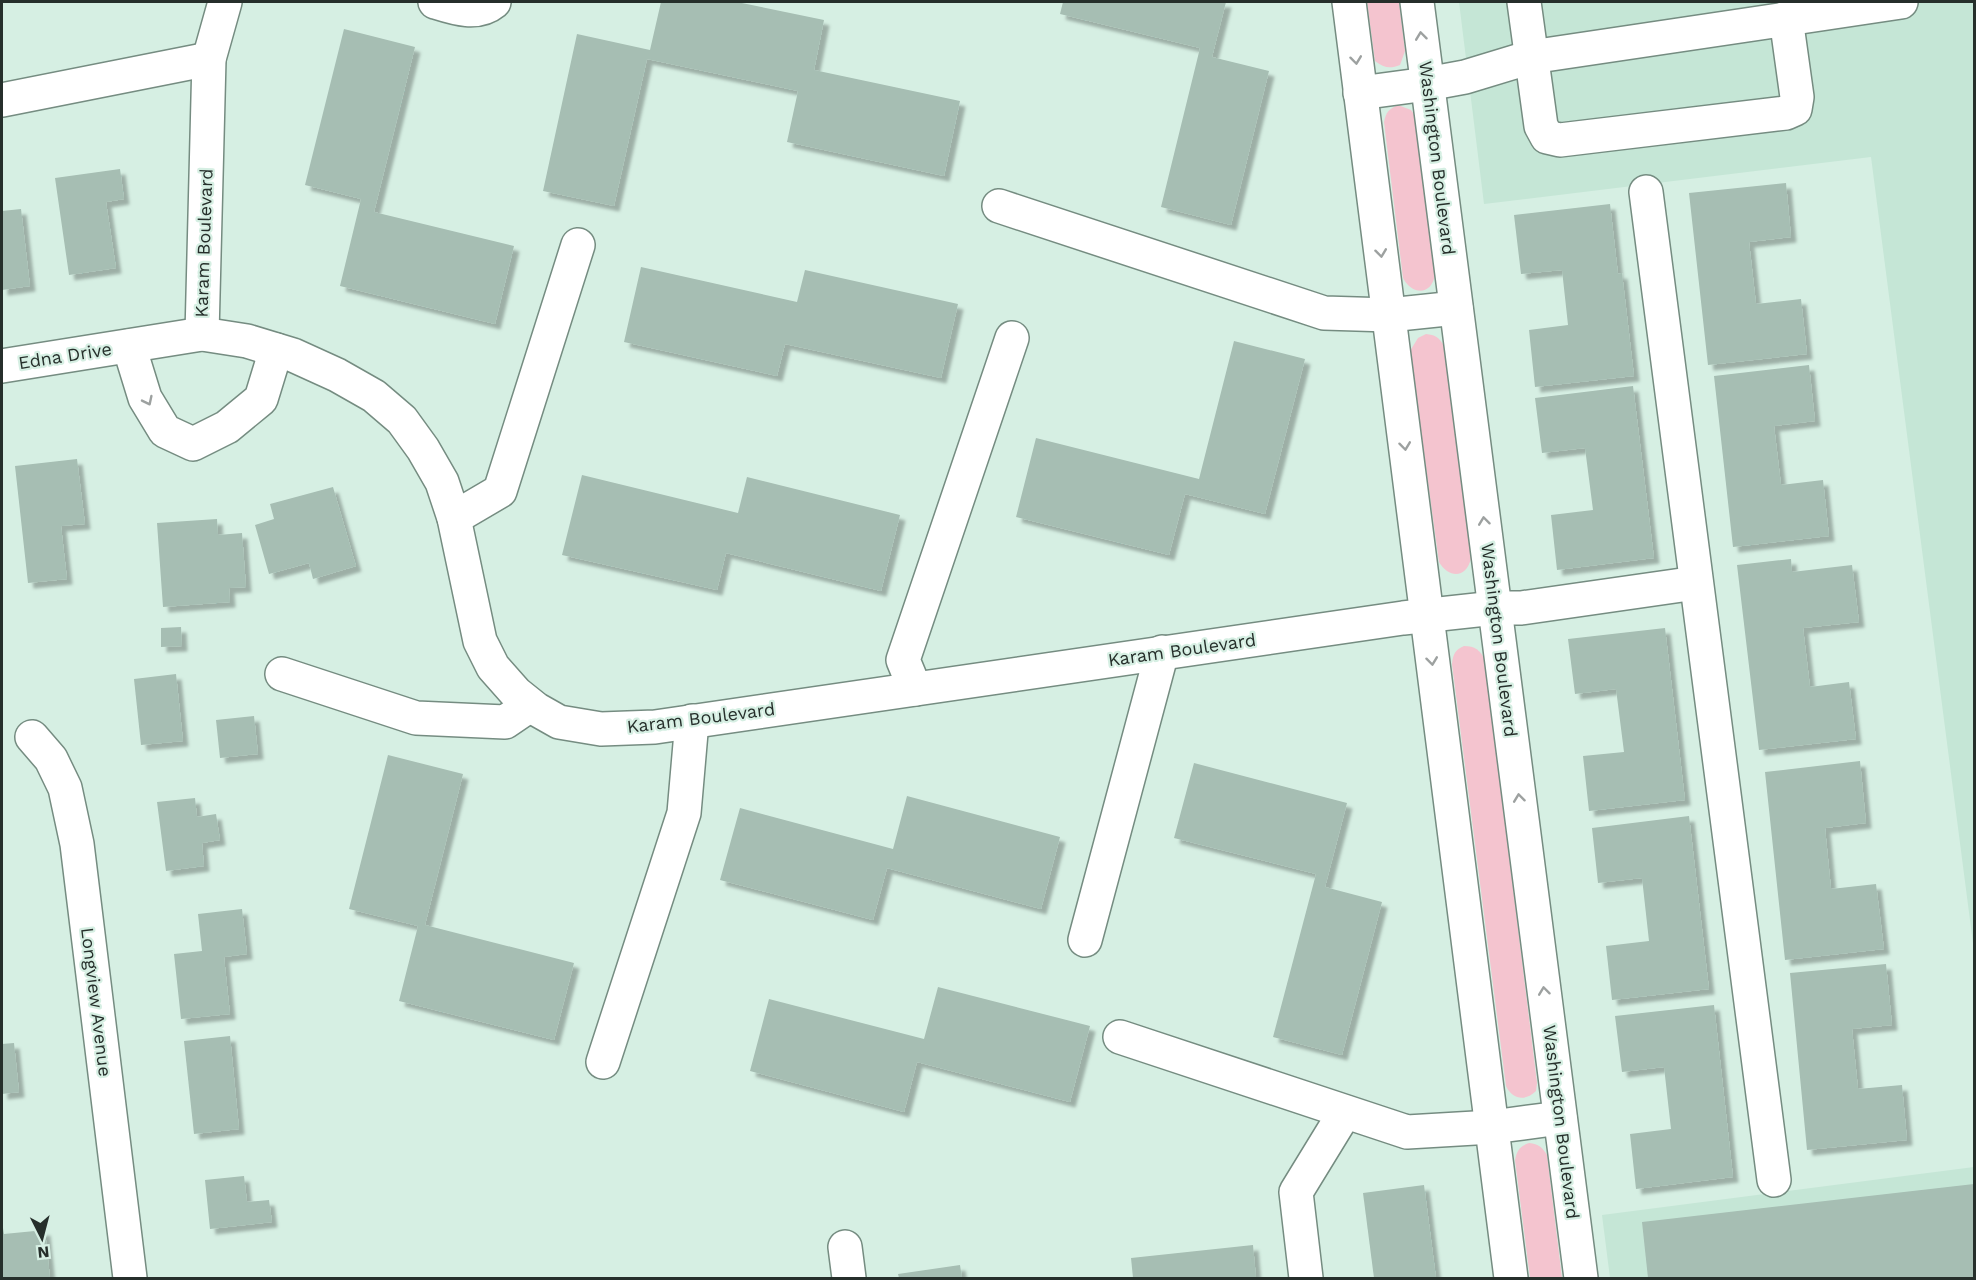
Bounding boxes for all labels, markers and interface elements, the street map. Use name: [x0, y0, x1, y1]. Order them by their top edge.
one-way arrow: [1416, 32, 1428, 41]
one-way arrow: [1349, 55, 1362, 64]
street label: Washington Boulevard: [1415, 60, 1460, 256]
street label: Karam Boulevard: [190, 168, 217, 318]
one-way arrow: [1374, 248, 1386, 258]
street label: Edna Drive: [17, 338, 113, 373]
one-way arrow: [140, 395, 152, 406]
one-way arrow: [1398, 442, 1411, 451]
one-way arrow: [1478, 517, 1490, 526]
street label: Washington Boulevard: [1477, 542, 1522, 738]
street label: Karam Boulevard: [1107, 629, 1257, 670]
one-way arrow: [1425, 656, 1438, 665]
street label: Karam Boulevard: [626, 698, 776, 737]
one-way arrow: [1513, 793, 1526, 803]
street label: Longview Avenue: [77, 926, 116, 1078]
one-way arrow: [1538, 987, 1551, 996]
street label: Washington Boulevard: [1539, 1024, 1584, 1220]
north arrow: [12, 1208, 72, 1268]
text: N: [37, 1242, 50, 1262]

